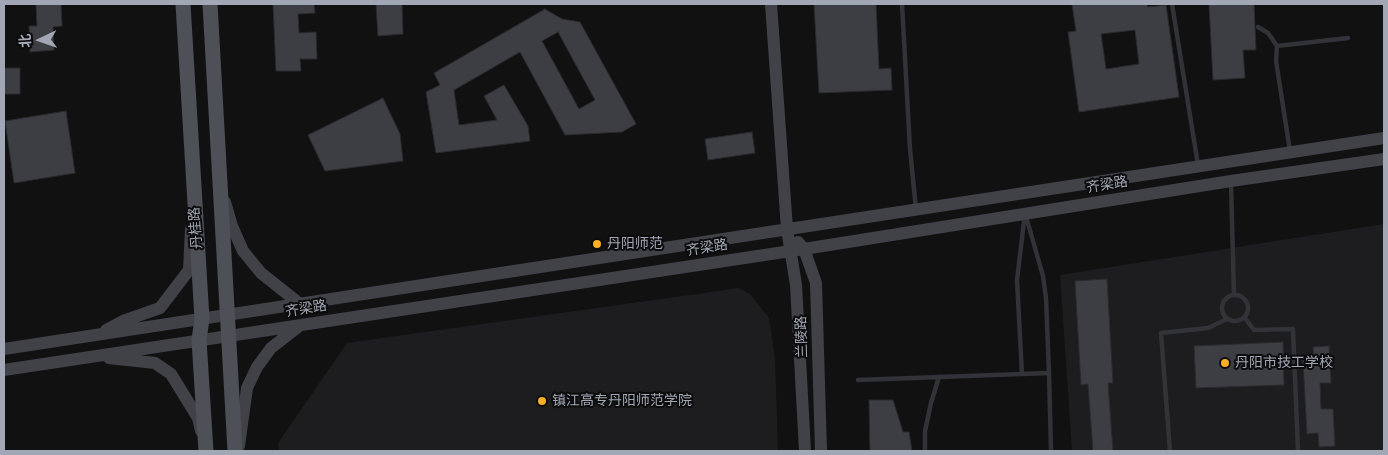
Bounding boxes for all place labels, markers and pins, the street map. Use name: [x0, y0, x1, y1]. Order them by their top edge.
place label: 丹阳师范: [607, 236, 663, 252]
marker: 丹阳师范: [591, 238, 603, 250]
place label: 丹阳市技工学校: [1235, 355, 1333, 371]
marker: 丹阳市技工学校: [1219, 357, 1231, 369]
place label: 镇江高专丹阳师范学院: [552, 393, 692, 409]
marker: 镇江高专丹阳师范学院: [536, 395, 548, 407]

